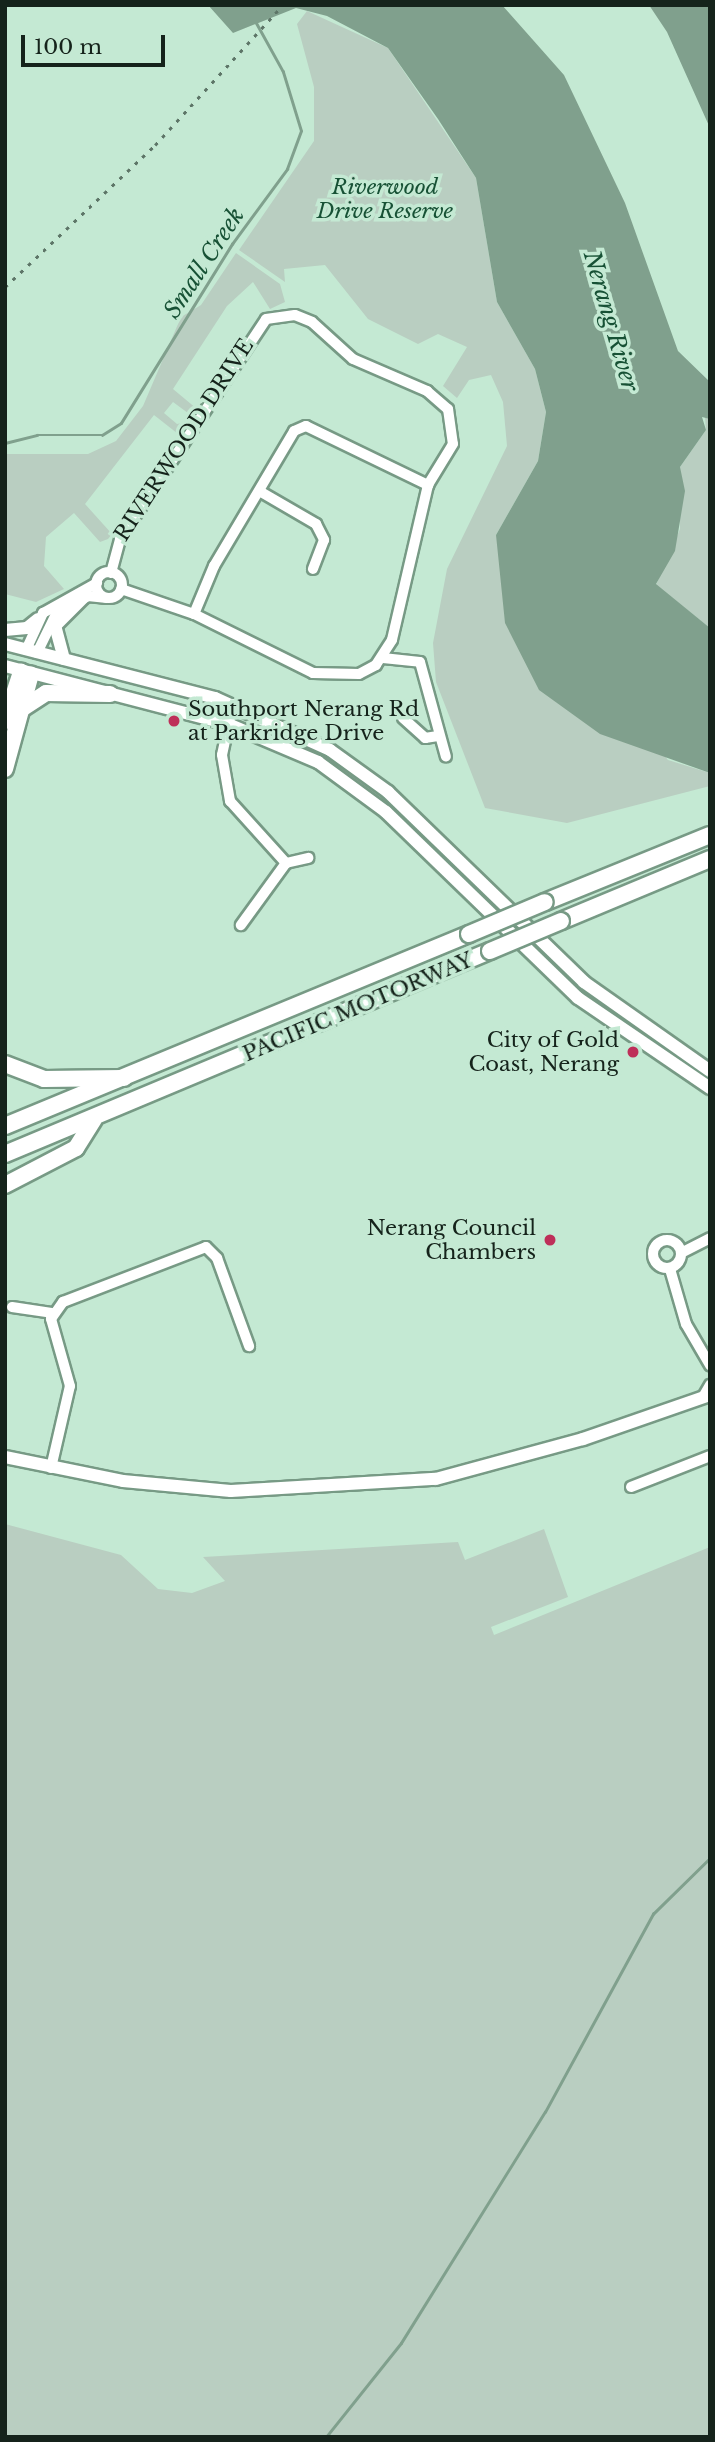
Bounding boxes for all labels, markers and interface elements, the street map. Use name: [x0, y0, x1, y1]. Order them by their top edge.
scale bar: [24, 21, 168, 65]
text: 100 m: [34, 34, 102, 60]
park label: Riverwood Drive Reserve: [317, 174, 453, 224]
water label: Small Creek: [158, 202, 250, 324]
water label: Nerang River: [578, 247, 644, 395]
street label: RIVERWOOD DRIVE: [109, 334, 259, 546]
place label: Southport Nerang Rd at Parkridge Drive: [188, 696, 419, 746]
marker: Southport Nerang Rd at Parkridge Drive: [166, 713, 182, 729]
street label: PACIFIC MOTORWAY: [239, 947, 477, 1067]
place label: City of Gold Coast, Nerang: [468, 1027, 619, 1077]
marker: City of Gold Coast, Nerang: [625, 1044, 641, 1060]
place label: Nerang Council Chambers: [367, 1215, 536, 1265]
marker: Nerang Council Chambers: [542, 1232, 558, 1248]

